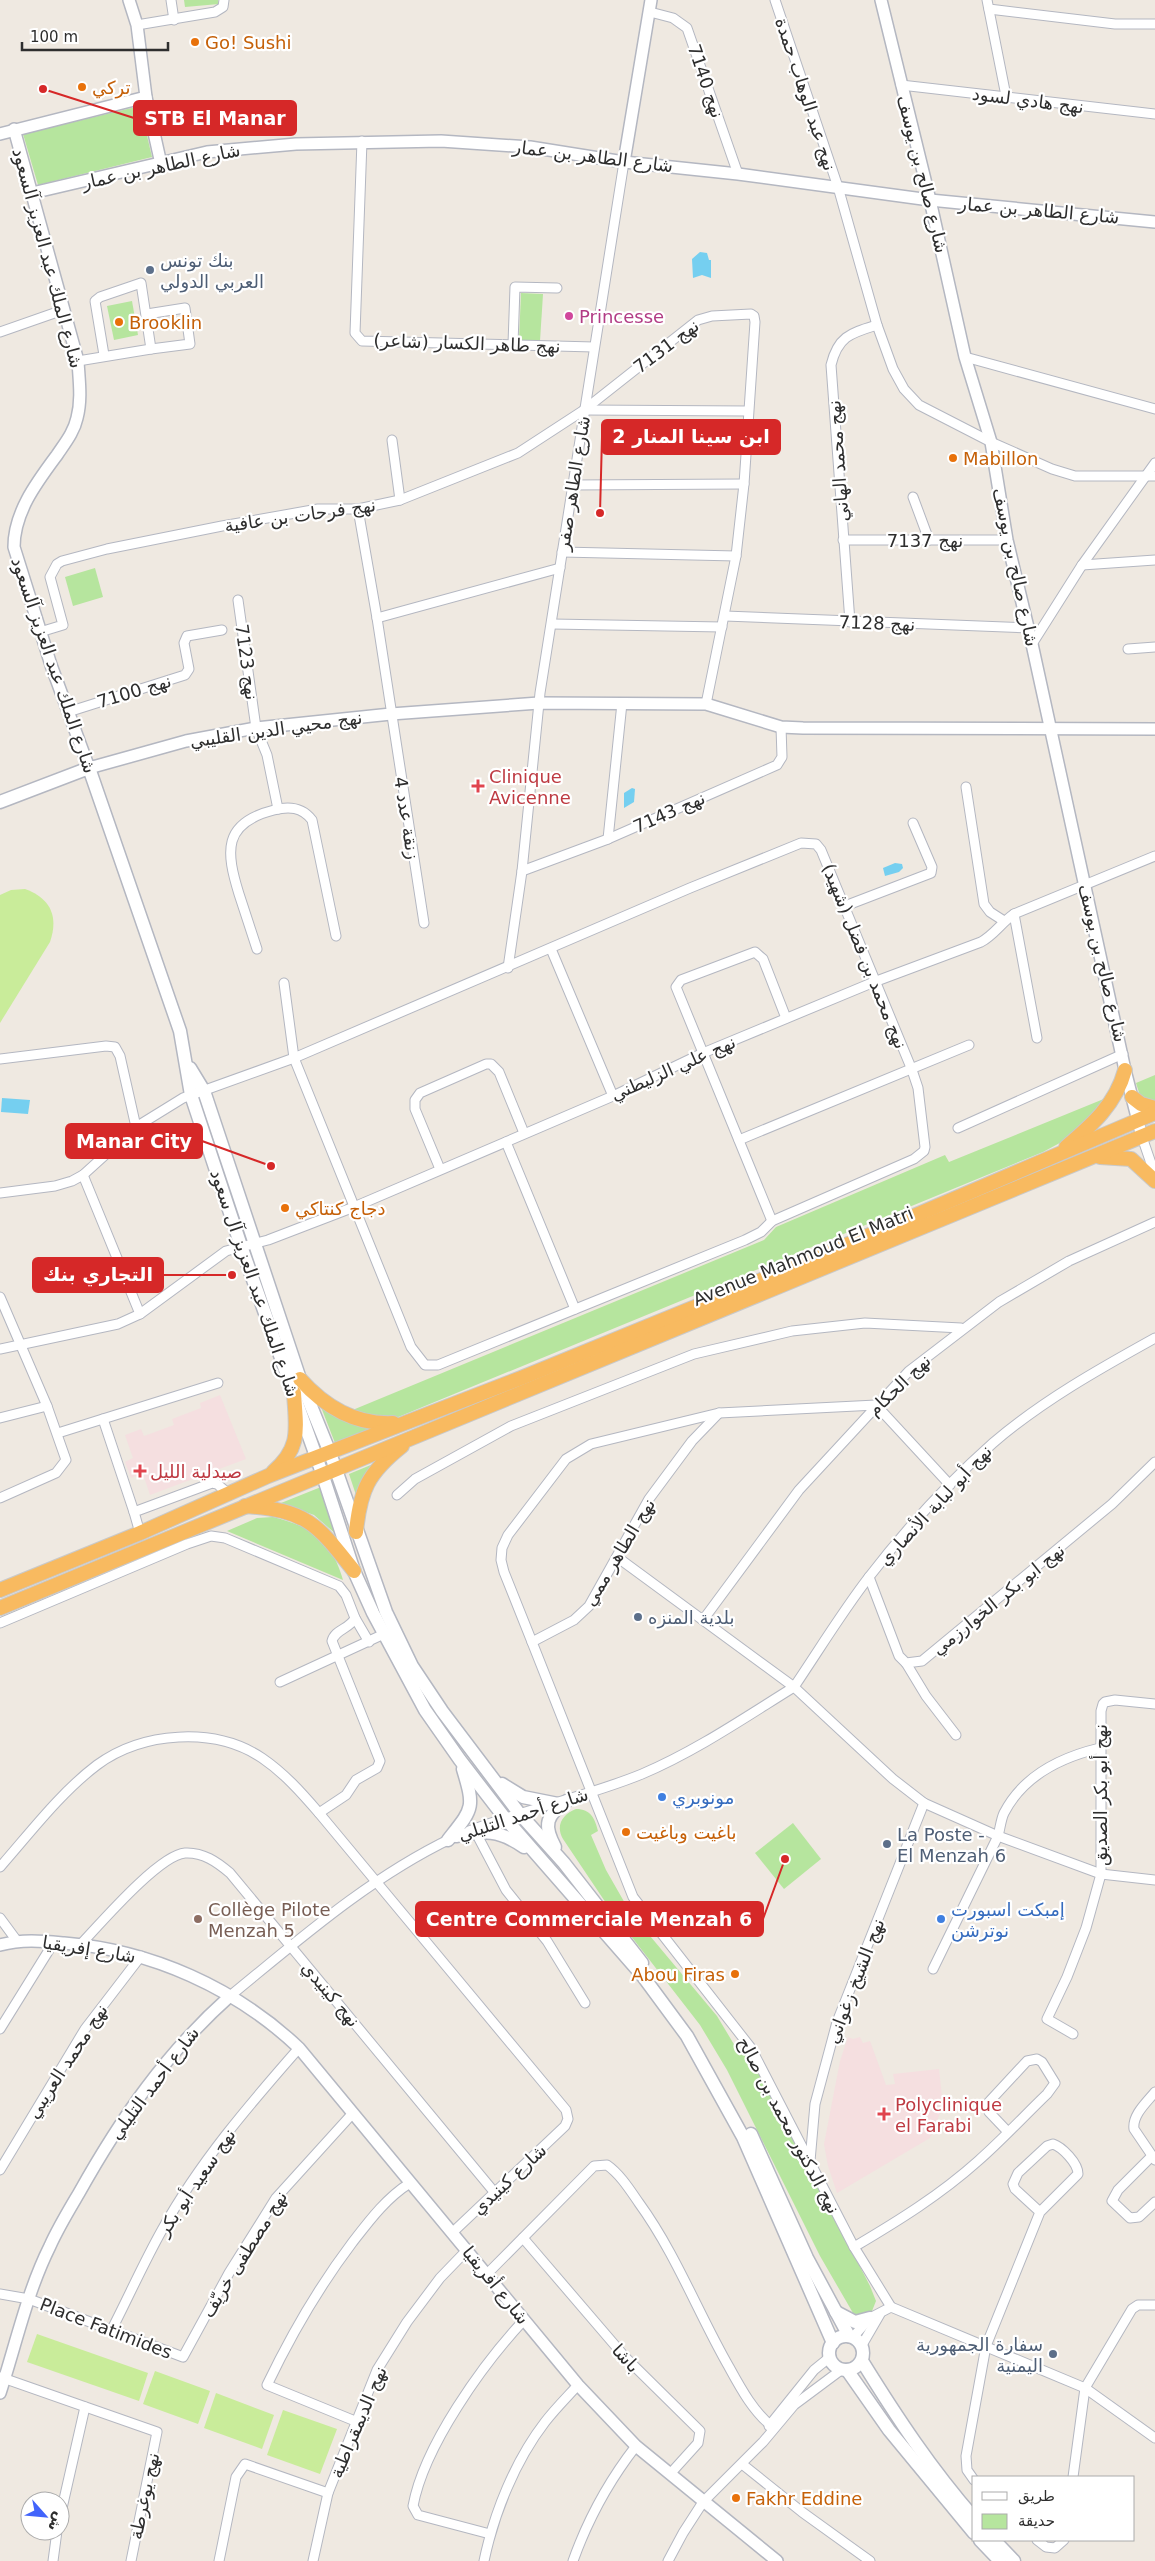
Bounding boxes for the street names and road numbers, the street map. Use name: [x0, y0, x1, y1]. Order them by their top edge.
street label: نهج عبد الوهاب حمدة: [770, 15, 841, 174]
street label: نهج 7140: [683, 41, 728, 121]
street label: نهج هادي لسود: [971, 83, 1085, 118]
street label: شارع صالح بن يوسف: [892, 93, 953, 255]
street label: شارع الطاهر بن عمار: [511, 136, 674, 177]
street label: شارع الطاهر بن عمار: [79, 139, 242, 194]
street label: شارع الملك عبد العزيز آلسعود: [8, 145, 88, 371]
street label: شارع الطاهر بن عمار: [957, 192, 1120, 228]
street label: نهج 7131: [629, 315, 703, 378]
street label: نهج طاهر الكسار (شاعر): [373, 329, 561, 358]
street label: نهج محمد الهاني: [823, 399, 854, 522]
street label: شارع الطاهر صفر: [552, 414, 595, 553]
street label: شارع صالح بن يوسف: [988, 486, 1043, 649]
street label: نهج فرحات بن عافية: [223, 494, 377, 537]
street label: نهج 7137: [887, 530, 963, 552]
street label: شارع الملك عبد العزيز آلسعود: [6, 554, 102, 776]
street label: نهج 7128: [838, 611, 916, 636]
street label: نهج 7123: [230, 623, 263, 701]
street label: نهج 7100: [94, 670, 174, 713]
street label: نهج محيي الدين القليبي: [188, 707, 364, 752]
street label: زنقة عدد 4: [390, 775, 424, 861]
street label: نهج 7143: [630, 787, 709, 838]
street label: نهج محمد بن فضل (شهيد): [817, 860, 912, 1052]
street label: شارع صالح بن يوسف: [1074, 882, 1131, 1044]
street label: نهج علي الزليطني: [607, 1031, 739, 1106]
street label: شارع الملك عبد العزيز آل سعود: [205, 1166, 305, 1400]
street label: Avenue Mahmoud El Matri: [690, 1202, 916, 1310]
street label: نهج الحكام: [863, 1350, 936, 1421]
street label: نهج أبو لبابة الأنصاري: [873, 1440, 997, 1570]
street label: نهج الطاهر ممي: [579, 1494, 660, 1610]
street label: نهج ابو بكر الخوارزمي: [927, 1539, 1069, 1660]
street label: نهج أبو بكر الصديق: [1089, 1724, 1112, 1866]
street label: شارع أحمد التليلي: [455, 1782, 591, 1846]
street label: نهج الشيخ زغواني: [821, 1915, 889, 2047]
street label: شارع إفريقيا: [41, 1931, 137, 1968]
street label: نهج كينيدي: [297, 1957, 364, 2032]
street label: نهج محمد العريبي: [22, 2000, 113, 2123]
street label: شارع أحمد التليلي: [104, 2022, 204, 2144]
street label: نهج الدكتور محمد بن صالح: [733, 2033, 845, 2218]
street label: نهج سعيد أبو بكر: [151, 2124, 240, 2241]
street label: شارع كينيدي: [467, 2139, 551, 2220]
street label: نهج مصطفى خريّف: [197, 2187, 292, 2322]
street label: شارع أفريقيا: [457, 2241, 535, 2329]
street label: Place Fatimides: [37, 2293, 175, 2363]
street label: باشا: [608, 2339, 644, 2377]
street label: نهج الديمقراطية: [325, 2363, 392, 2481]
street label: نهج يوغرطة: [125, 2451, 164, 2542]

